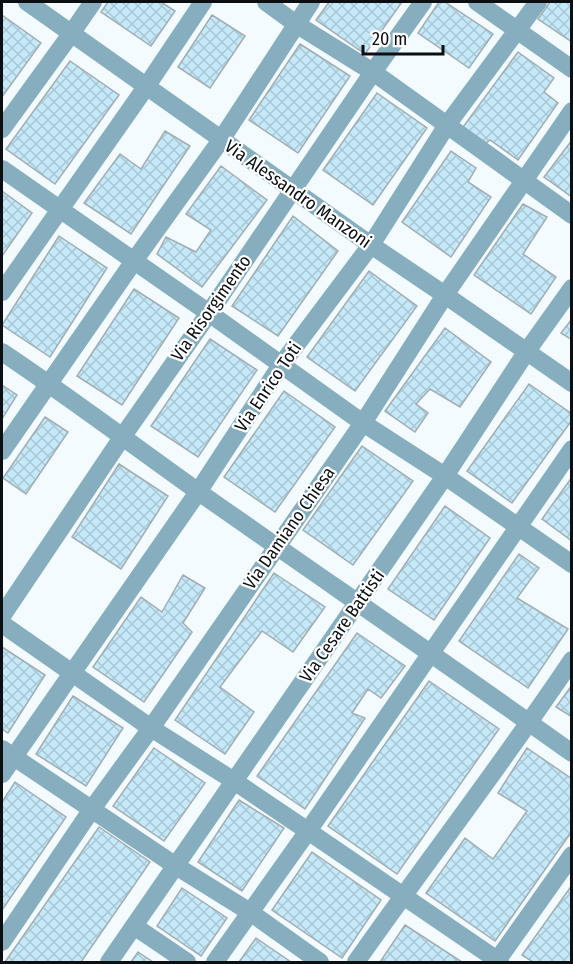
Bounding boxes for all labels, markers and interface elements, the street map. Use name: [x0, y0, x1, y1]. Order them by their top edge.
scale bar: [363, 18, 442, 56]
text: 20 m: [372, 28, 407, 50]
street label: Via Alessandro Manzoni: [220, 135, 376, 253]
street label: Via Risorgimento: [166, 251, 256, 365]
street label: Via Enrico Toti: [230, 338, 306, 436]
street label: Via Damiano Chiesa: [239, 462, 340, 593]
street label: Via Cesare Battisti: [295, 565, 389, 687]

